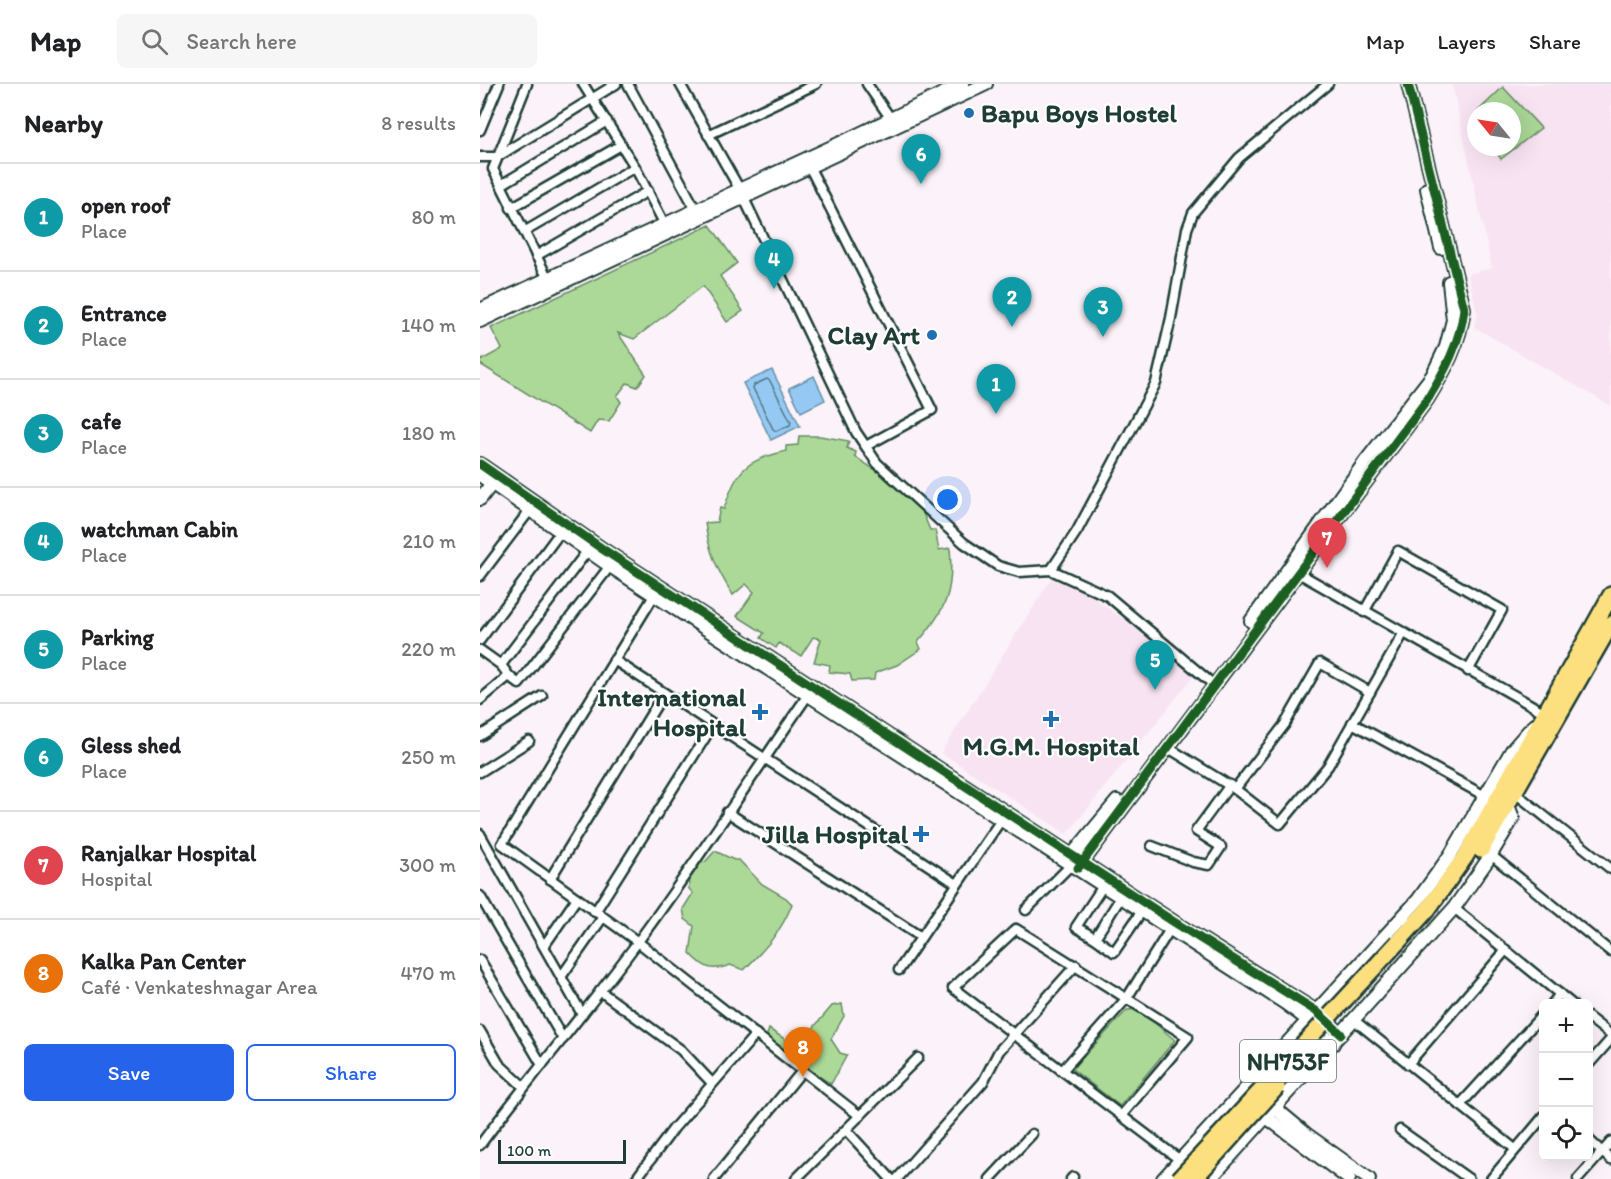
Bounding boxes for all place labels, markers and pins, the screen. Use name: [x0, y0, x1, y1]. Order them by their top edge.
place label: Bapu Boys Hostel: [981, 97, 1177, 129]
marker: Bapu Boys Hostel: [962, 106, 976, 120]
pin: 6: [902, 135, 940, 184]
pin: 4: [754, 240, 794, 289]
pin: 2: [992, 278, 1032, 327]
pin: 3: [1084, 288, 1122, 337]
place label: Clay Art: [828, 319, 920, 351]
marker: Clay Art: [925, 328, 939, 342]
pin: 1: [976, 364, 1016, 414]
pin: 7: [1308, 518, 1346, 568]
pin: 5: [1136, 640, 1174, 690]
place label: International Hospital: [597, 681, 747, 743]
marker: International Hospital: [751, 703, 769, 721]
marker: M.G.M. Hospital: [1042, 710, 1060, 728]
place label: M.G.M. Hospital: [963, 730, 1140, 762]
place label: Jilla Hospital: [761, 818, 909, 850]
marker: Jilla Hospital: [912, 825, 930, 843]
pin: 8: [784, 1028, 822, 1077]

